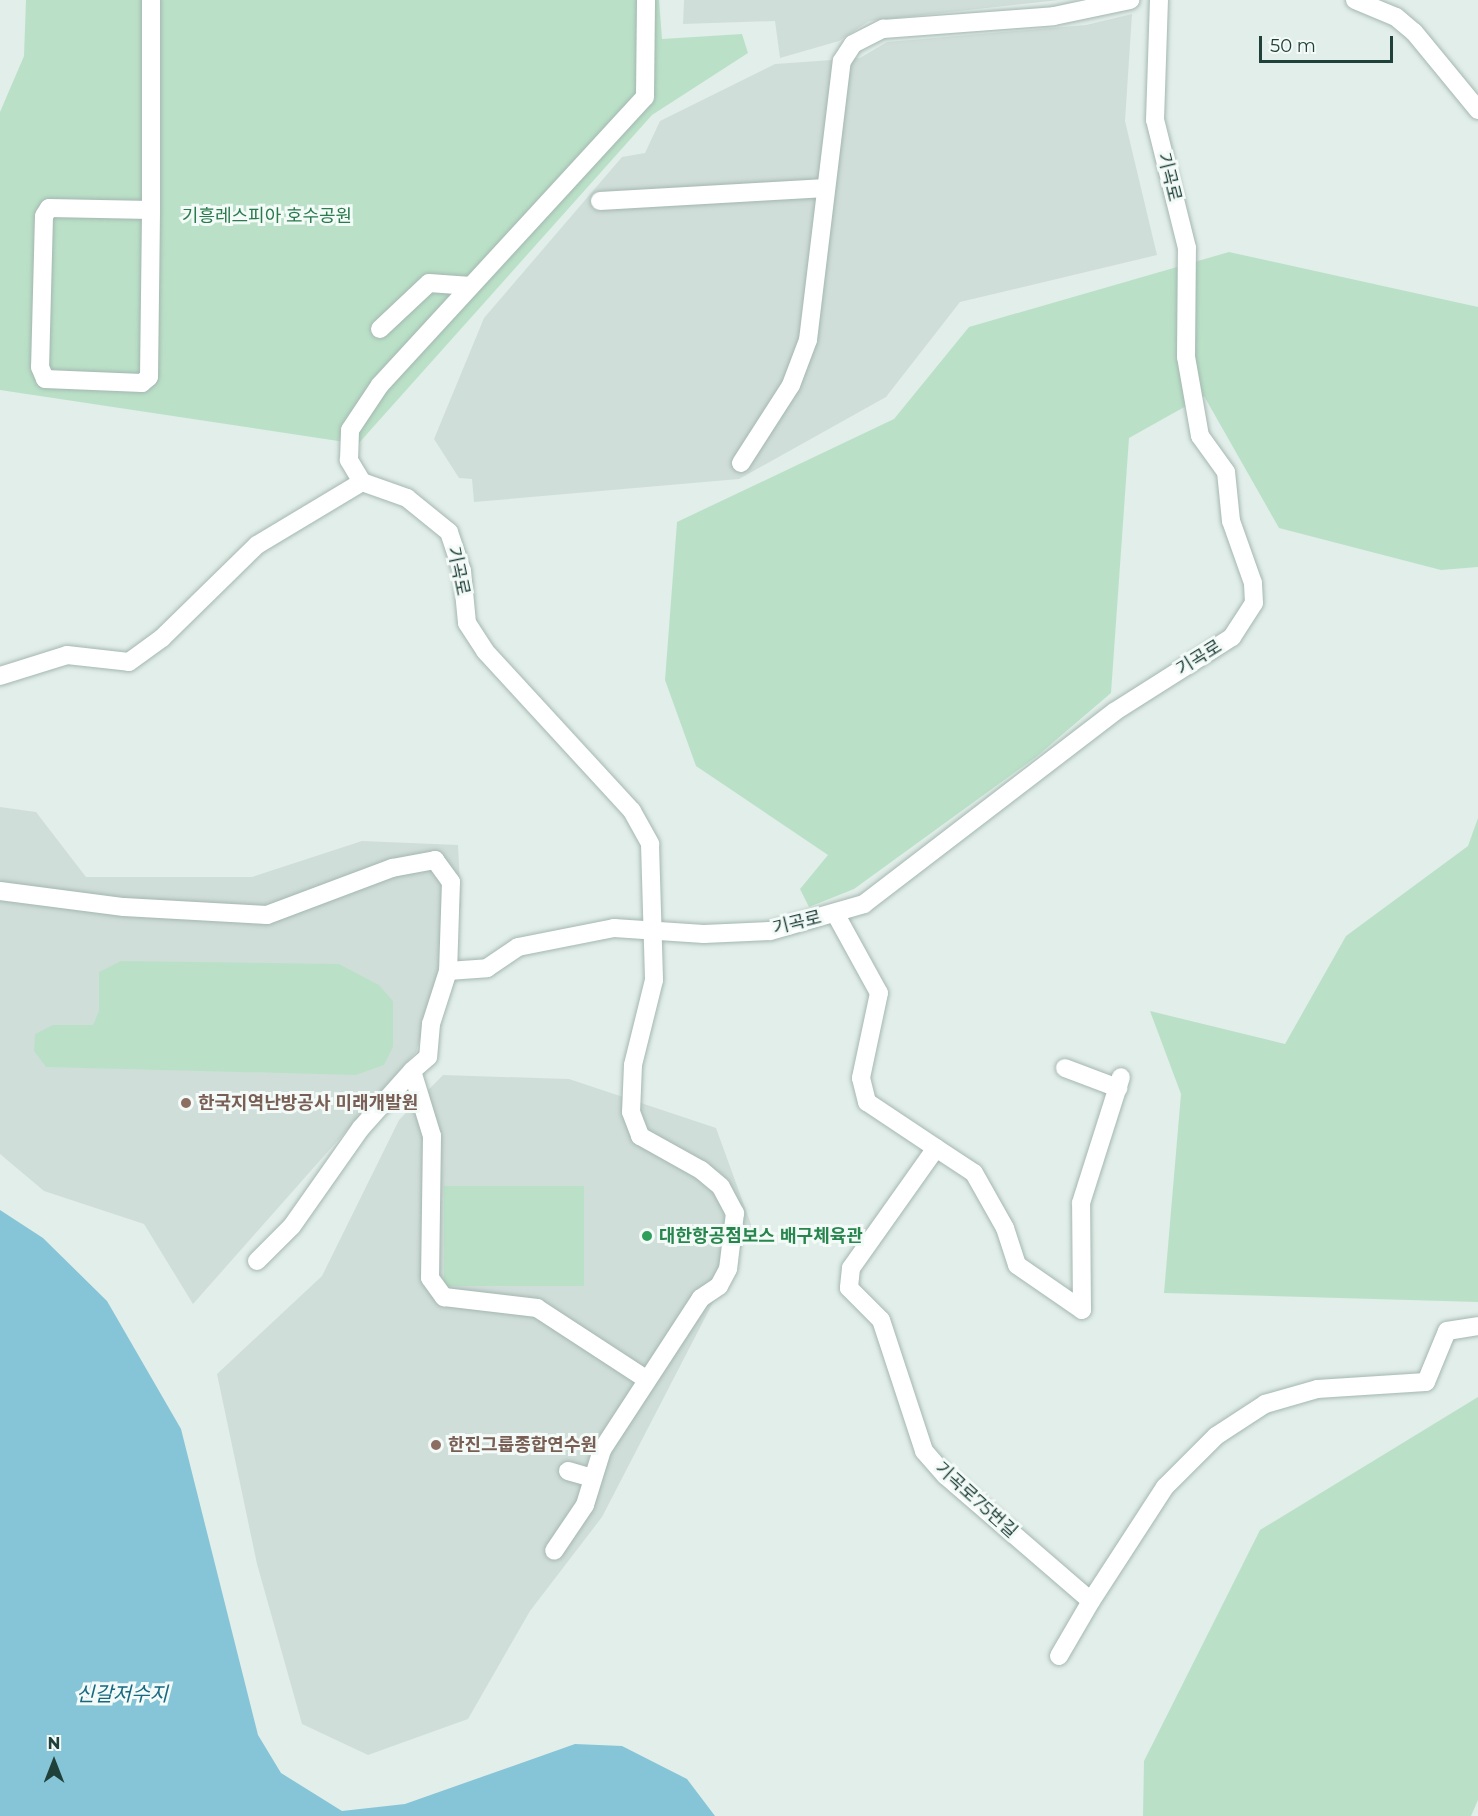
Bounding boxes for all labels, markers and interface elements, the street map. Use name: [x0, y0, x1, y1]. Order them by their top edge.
scale bar: [1262, 24, 1396, 62]
text: 50 m: [1270, 35, 1316, 57]
street label: 기곡로: [1153, 150, 1185, 204]
park label: 기흥레스피아 호수공원: [182, 205, 352, 227]
street label: 기곡로: [442, 544, 474, 598]
street label: 기곡로: [1172, 636, 1226, 680]
street label: 기곡로: [770, 907, 824, 939]
place label: 한국지역난방공사 미래개발원: [198, 1092, 418, 1114]
marker: 한국지역난방공사 미래개발원: [179, 1096, 193, 1110]
place label: 대한항공점보스 배구체육관: [659, 1225, 863, 1247]
marker: 대한항공점보스 배구체육관: [640, 1229, 654, 1243]
place label: 한진그룹종합연수원: [448, 1434, 597, 1456]
marker: 한진그룹종합연수원: [429, 1438, 443, 1452]
street label: 기곡로75번길: [930, 1457, 1022, 1543]
water label: 신갈저수지: [76, 1682, 168, 1706]
north arrow: [24, 1732, 84, 1792]
text: N: [48, 1734, 60, 1753]

